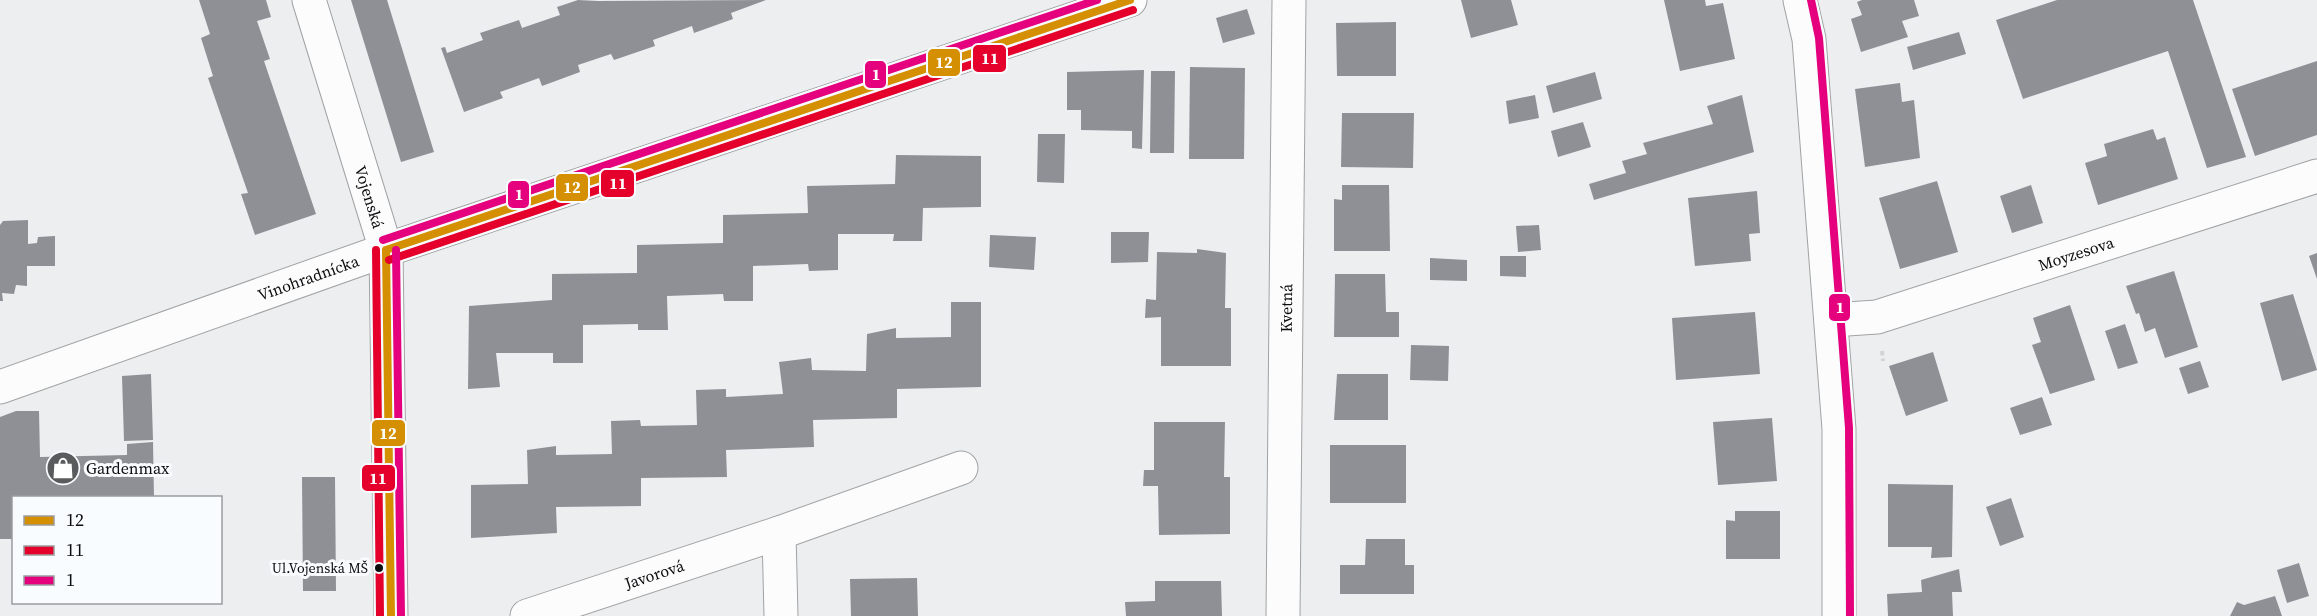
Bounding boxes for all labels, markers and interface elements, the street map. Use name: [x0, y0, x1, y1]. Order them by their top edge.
line badge: 11: [972, 44, 1007, 73]
text: 11: [981, 47, 999, 69]
line badge: 12: [927, 48, 961, 77]
text: 12: [935, 51, 953, 73]
line badge: 1: [864, 60, 887, 89]
text: 1: [872, 63, 880, 85]
street label: Vojenská: [350, 163, 390, 232]
line badge: 11: [600, 169, 635, 198]
text: 11: [609, 172, 627, 194]
line badge: 12: [555, 173, 589, 202]
text: 12: [563, 176, 581, 198]
line badge: 1: [507, 180, 530, 209]
text: 1: [515, 183, 523, 205]
street label: Moyzesova: [2035, 231, 2117, 276]
street label: Vinohradnícka: [255, 249, 363, 306]
street label: Kvetná: [1275, 283, 1297, 332]
line badge: 1: [1828, 293, 1851, 322]
text: 1: [1836, 296, 1844, 318]
line badge: 12: [371, 419, 406, 447]
text: 12: [379, 422, 397, 444]
shop icon: Gardenmax: [45, 450, 81, 486]
place label: Gardenmax: [86, 457, 170, 479]
line badge: 11: [361, 464, 396, 492]
text: 11: [369, 467, 387, 489]
legend: [12, 496, 222, 604]
text: 12: [66, 507, 84, 532]
text: 11: [66, 537, 84, 562]
street label: Javorová: [621, 554, 688, 594]
place label: Ul.Vojenská MŠ: [272, 558, 368, 578]
marker: Ul.Vojenská MŠ: [373, 562, 385, 574]
text: 1: [66, 567, 75, 592]

